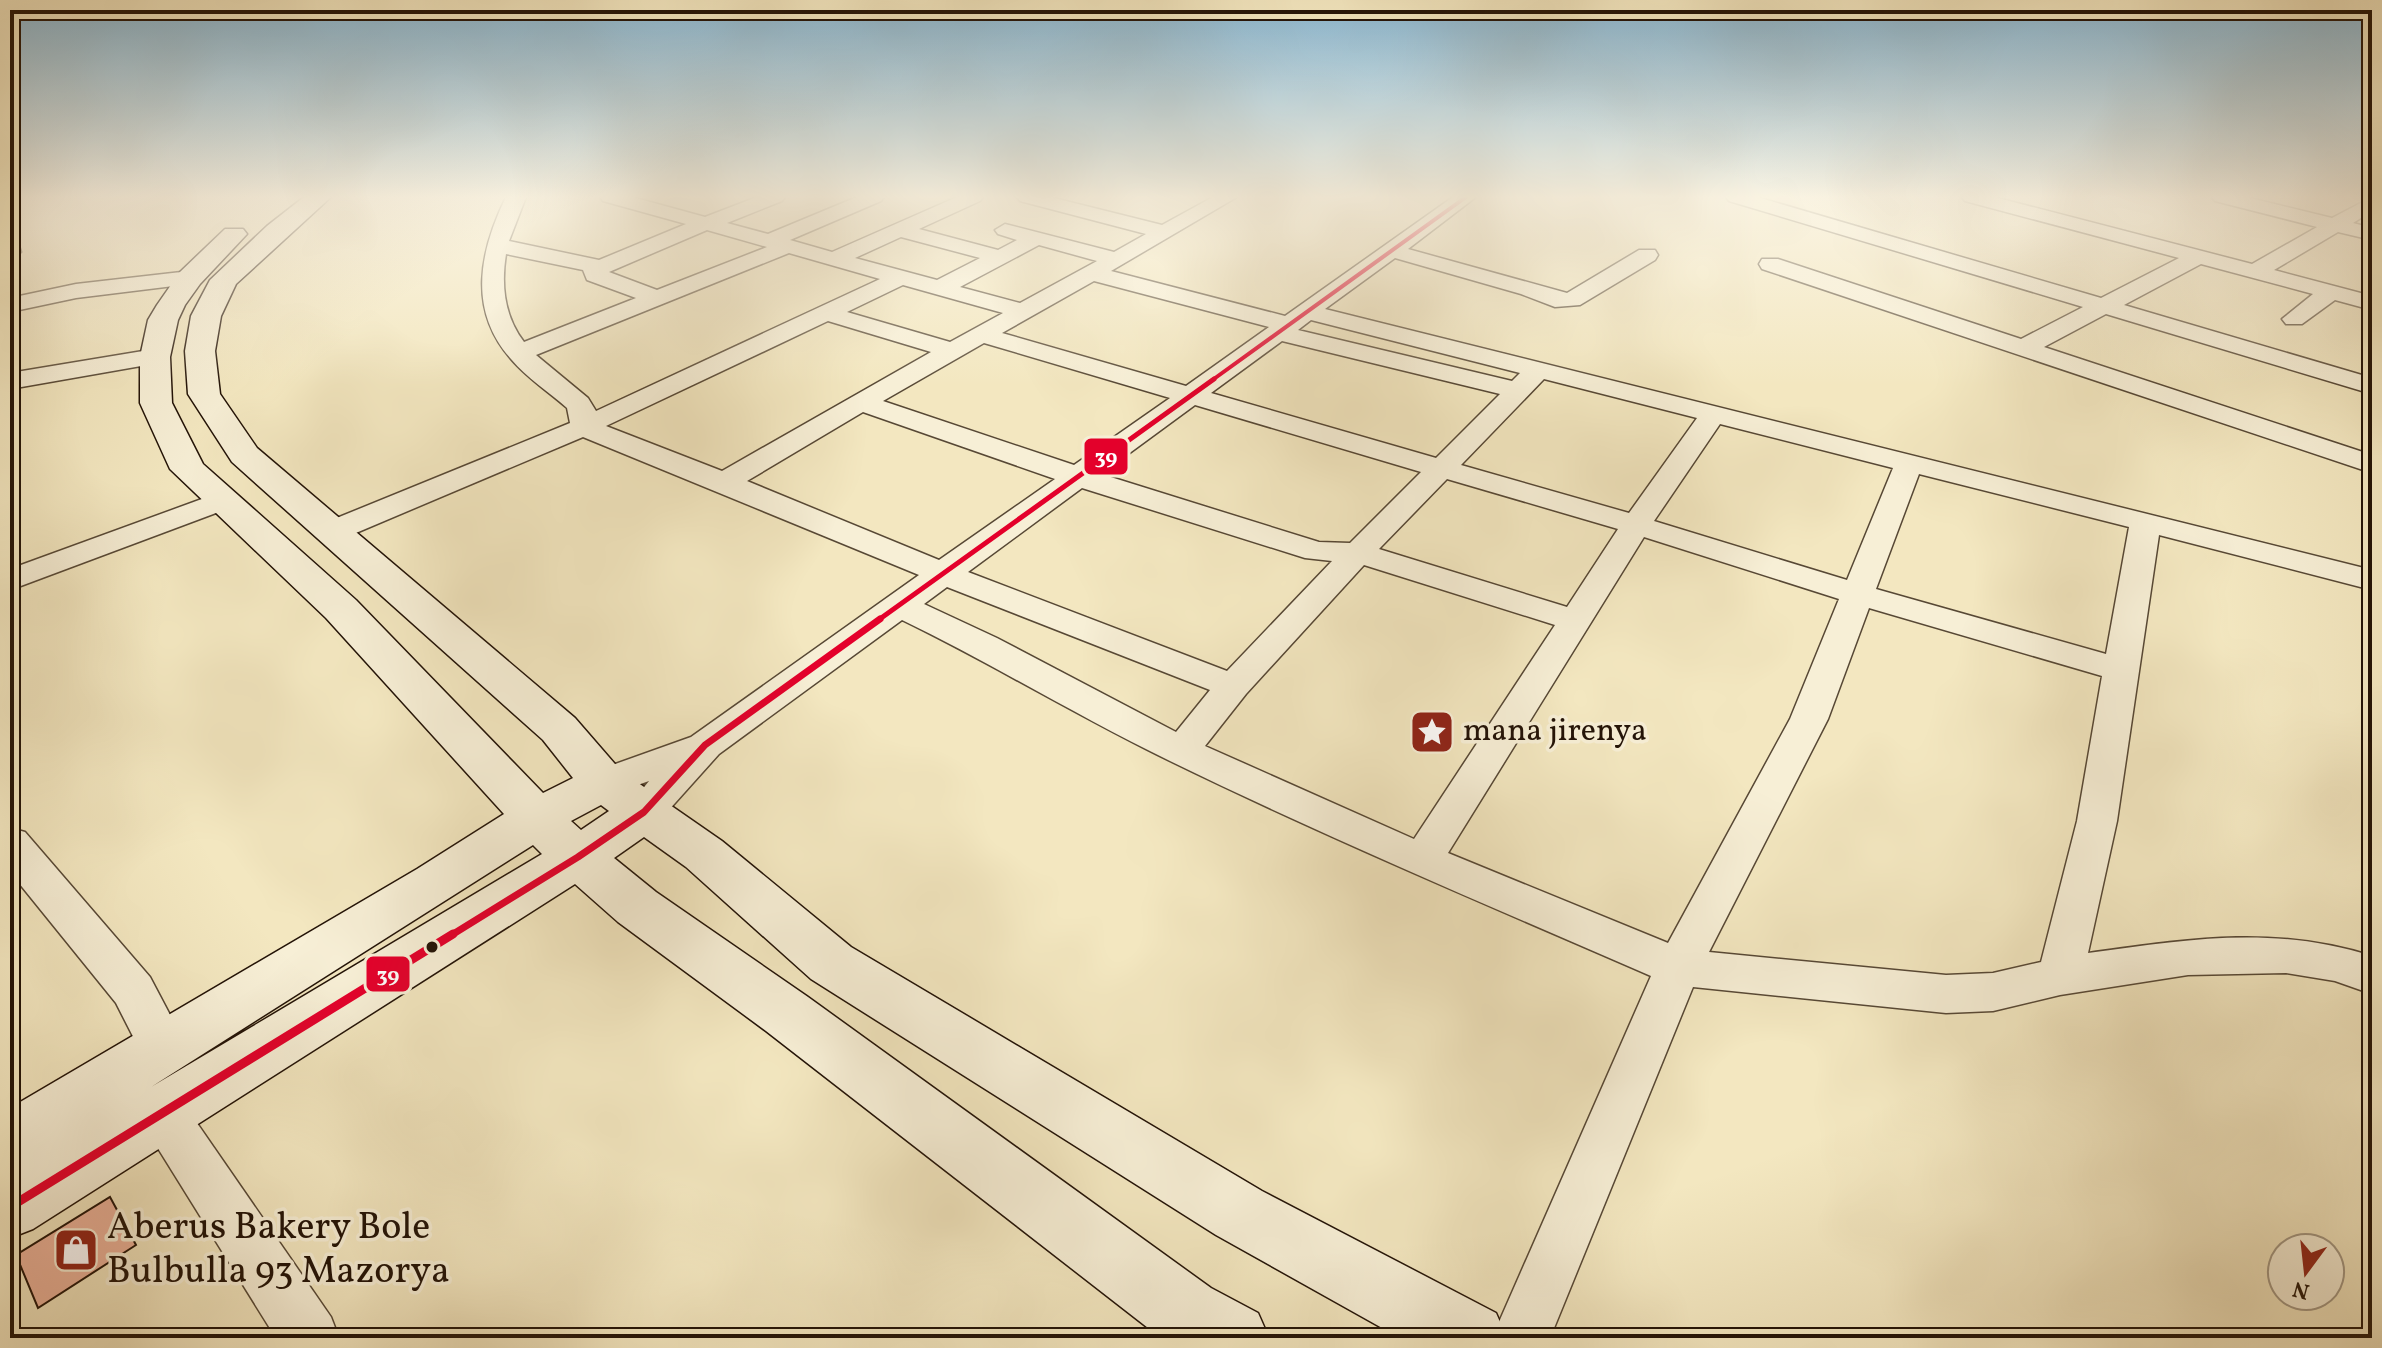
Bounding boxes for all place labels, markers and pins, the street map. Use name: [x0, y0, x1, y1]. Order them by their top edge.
place icon: mana jirenya: [1408, 708, 1456, 756]
place label: mana jirenya: [1463, 710, 1647, 754]
unlabelled marker: [424, 939, 440, 955]
place label: Aberus Bakery Bole Bulbulla 93 Mazorya: [107, 1202, 450, 1299]
shop icon: Aberus Bakery Bole Bulbulla 93 Mazorya: [52, 1226, 100, 1274]

